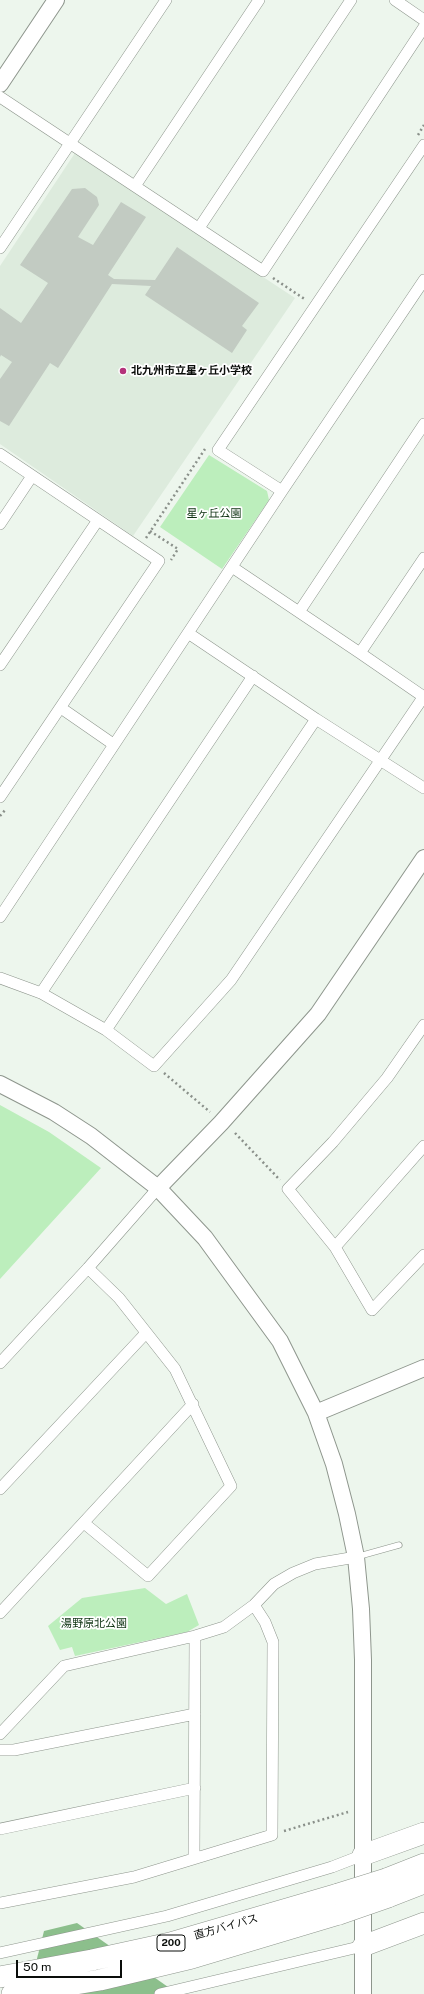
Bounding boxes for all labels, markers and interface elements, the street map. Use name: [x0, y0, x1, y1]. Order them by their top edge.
place label: 北九州市立星ヶ丘小学校: [131, 364, 252, 378]
marker: 北九州市立星ヶ丘小学校: [118, 366, 128, 376]
park label: 星ヶ丘公園: [187, 507, 241, 521]
park label: 湯野原北公園: [61, 1617, 127, 1631]
street label: 直方バイパス: [192, 1912, 260, 1942]
road number: 200: [157, 1935, 185, 1951]
scale bar: [18, 1952, 124, 1978]
text: 50 m: [23, 1960, 51, 1974]

